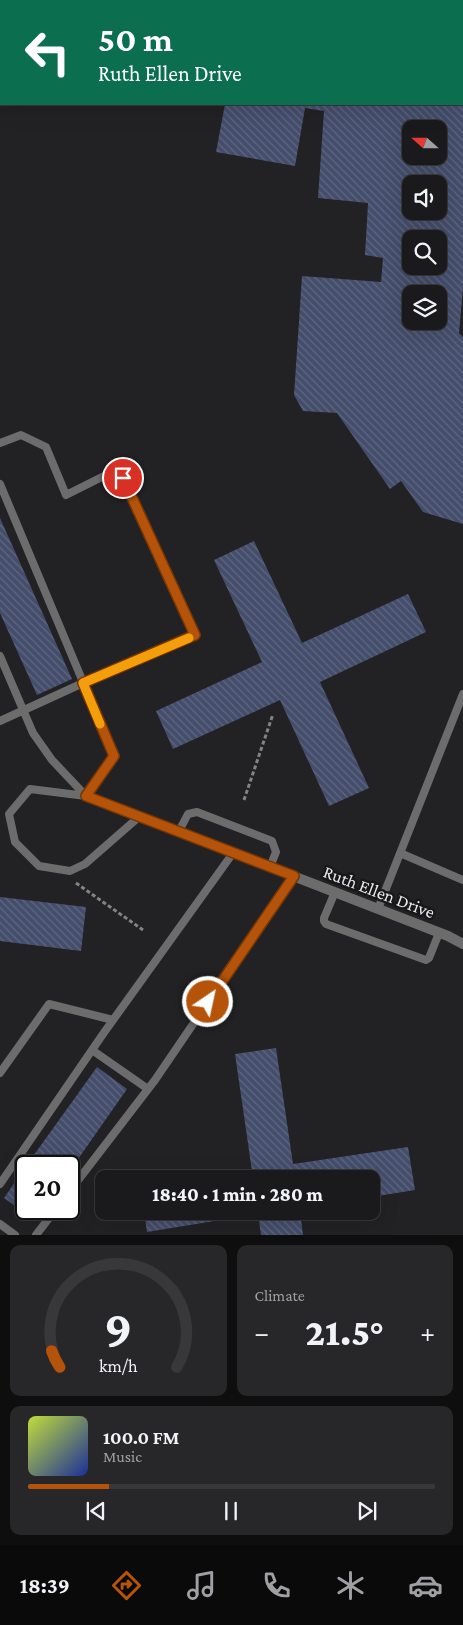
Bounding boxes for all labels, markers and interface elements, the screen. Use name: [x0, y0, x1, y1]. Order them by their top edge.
icon: left: [15, 20, 80, 85]
text: 50 m: [98, 20, 173, 59]
text: Ruth Ellen Drive: [98, 61, 242, 86]
north arrow: [402, 120, 448, 165]
map controls: [402, 120, 447, 330]
button: sound: [402, 175, 447, 220]
button: search: [402, 230, 447, 275]
button: layers: [402, 285, 447, 330]
pin: [102, 457, 144, 499]
icon: arrive: [109, 464, 137, 492]
street label: Ruth Ellen Drive: [321, 862, 438, 922]
position arrow: [181, 975, 233, 1027]
speed limit sign: 20: [15, 1155, 80, 1220]
text: 18:40 · 1 min · 280 m: [152, 1184, 323, 1205]
text: Climate: [255, 1287, 305, 1304]
text: 9: [104, 1299, 132, 1357]
text: 21.5°: [305, 1311, 384, 1353]
text: −: [255, 1317, 269, 1348]
text: +: [420, 1317, 435, 1348]
text: km/h: [99, 1356, 138, 1376]
text: 100.0 FM: [103, 1427, 179, 1448]
text: Music: [103, 1448, 142, 1465]
icon: previous: [82, 1497, 110, 1525]
icon: pause: [217, 1497, 245, 1525]
icon: next: [353, 1497, 381, 1525]
icon: directions: [109, 1568, 144, 1603]
icon: music: [184, 1568, 219, 1603]
icon: phone: [259, 1568, 294, 1603]
icon: climate: [333, 1568, 368, 1603]
icon: car: [408, 1568, 443, 1603]
text: 18:39: [20, 1573, 70, 1598]

